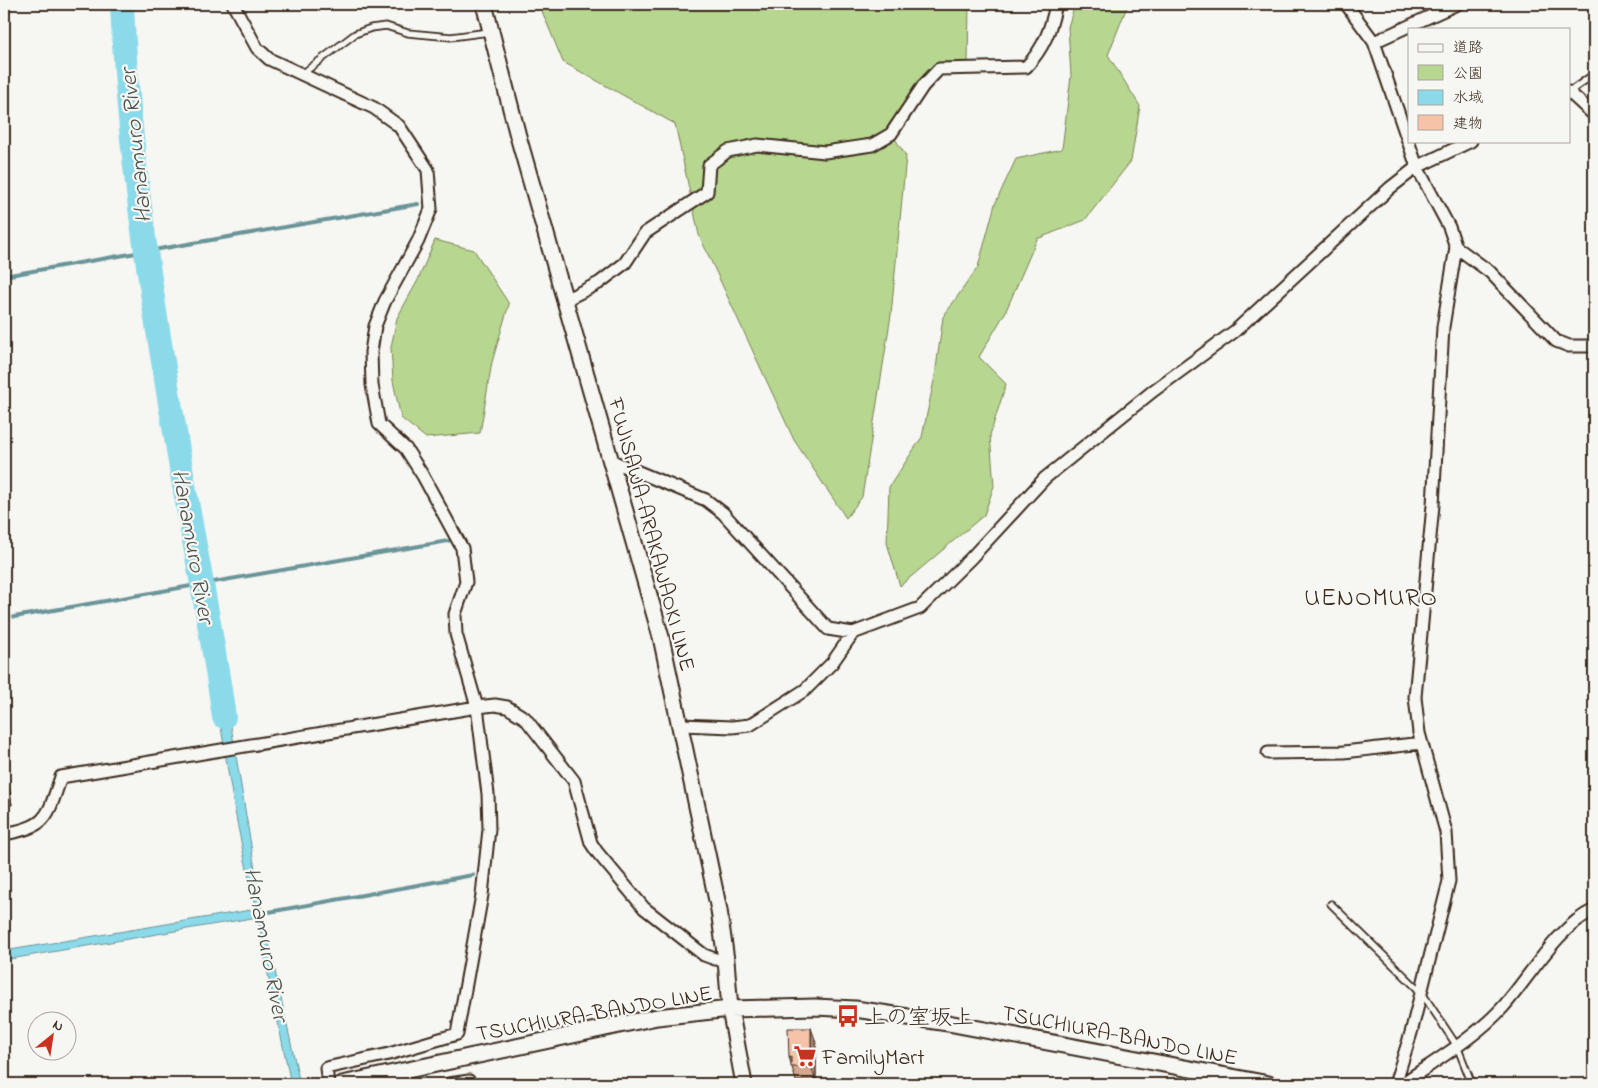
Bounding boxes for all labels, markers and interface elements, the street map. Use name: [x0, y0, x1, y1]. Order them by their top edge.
legend: [1408, 28, 1570, 142]
text: 道路: [1453, 37, 1483, 59]
text: 公園: [1453, 63, 1483, 85]
water label: Hanamuro River: [112, 64, 163, 225]
text: 水域: [1453, 87, 1483, 109]
text: 建物: [1453, 113, 1483, 135]
street label: FUJISAWA-ARAKAWAOKI LINE: [598, 393, 702, 675]
water label: Hanamuro River: [161, 467, 223, 629]
district label: UENOMURO: [1304, 581, 1438, 617]
water label: Hanamuro River: [233, 865, 297, 1027]
street label: TSUCHIURA-BANDO LINE: [474, 978, 715, 1051]
street label: TSUCHIURA-BANDO LINE: [999, 998, 1240, 1075]
bus stop icon: 上の室坂上: [835, 1003, 861, 1029]
place label: 上の室坂上: [864, 1003, 974, 1035]
north arrow: [28, 1010, 78, 1060]
text: N: [48, 1015, 67, 1037]
supermarket icon: FamilyMart: [792, 1043, 818, 1069]
place label: FamilyMart: [821, 1043, 925, 1076]

